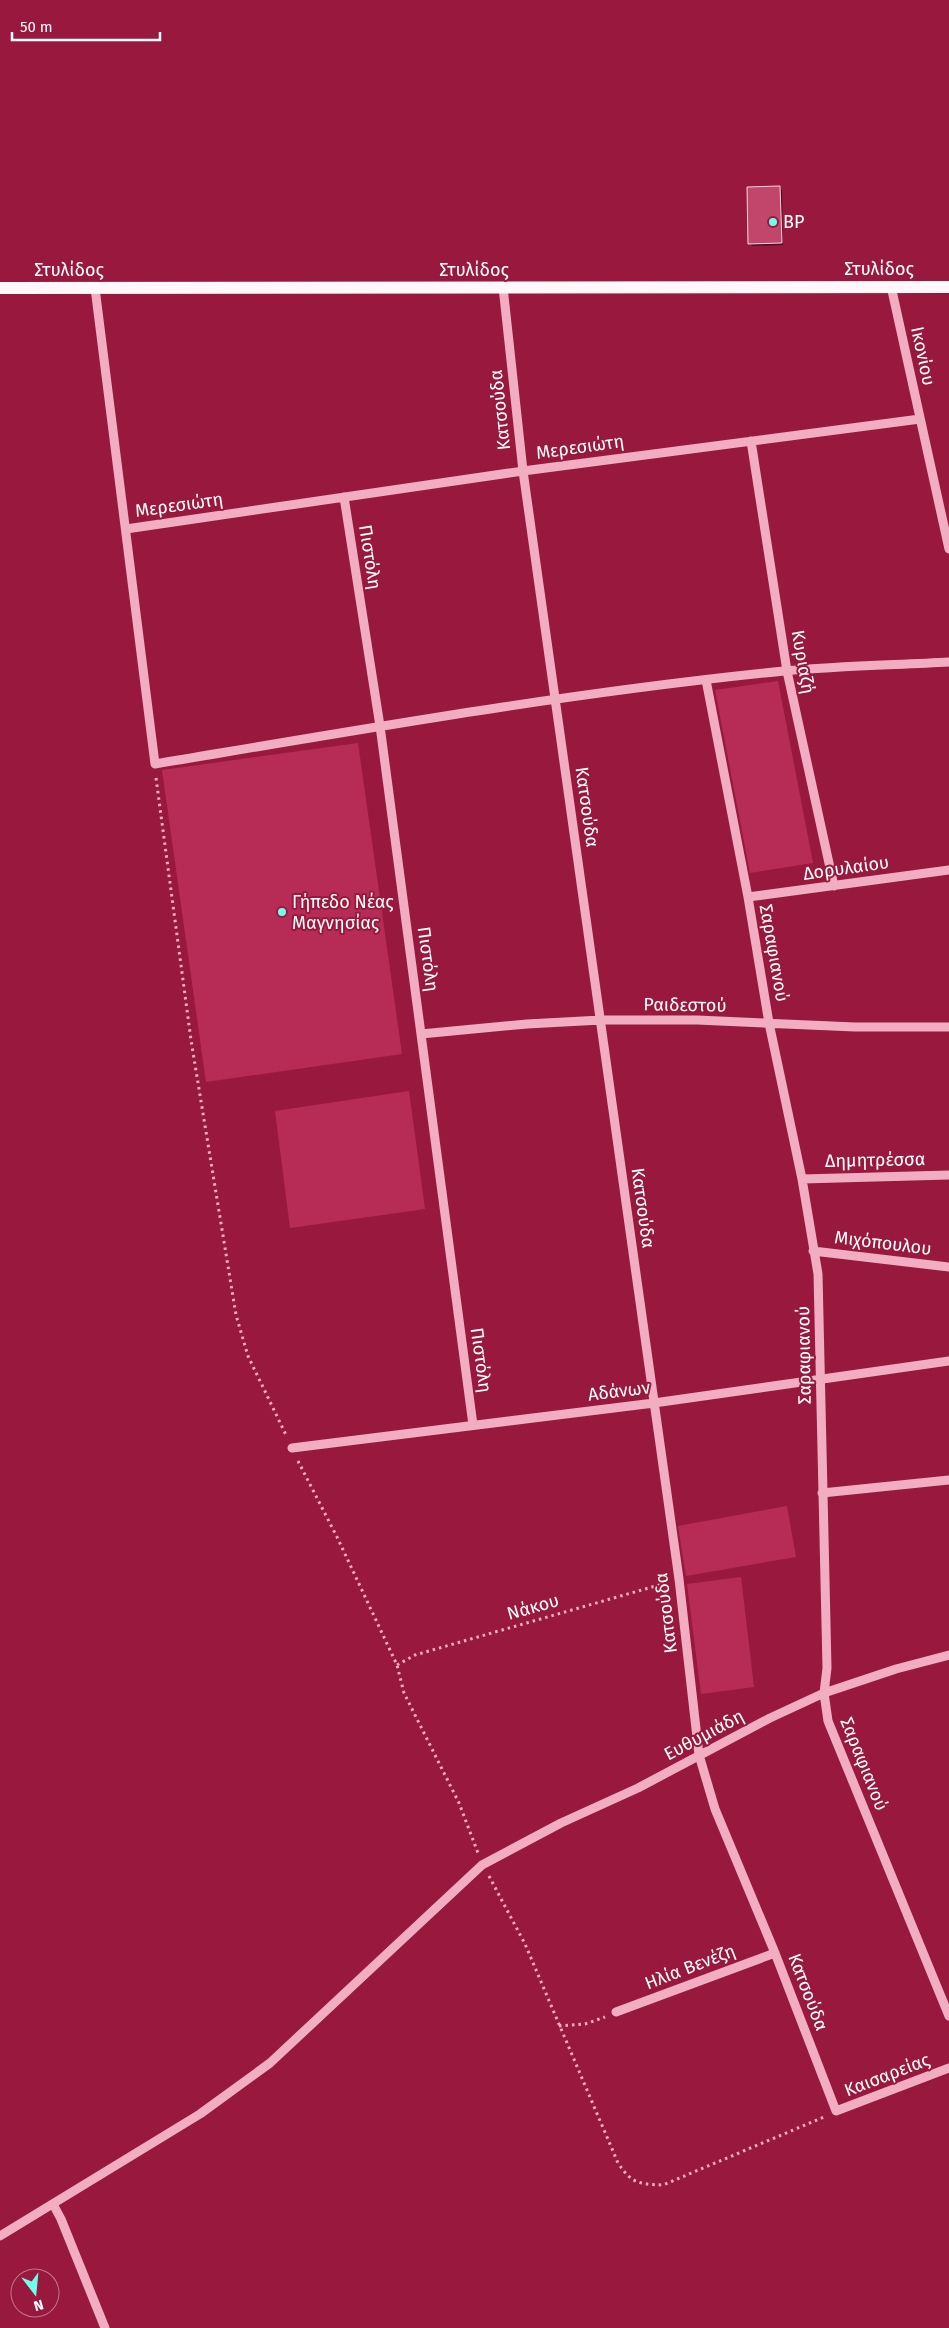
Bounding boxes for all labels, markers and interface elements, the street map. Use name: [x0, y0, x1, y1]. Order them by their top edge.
scale bar: [12, 10, 160, 42]
text: 50 m: [20, 18, 53, 36]
place label: BP: [783, 211, 804, 233]
marker: BP: [767, 216, 779, 228]
street label: Στυλίδος: [844, 258, 914, 280]
street label: Στυλίδος: [34, 259, 104, 281]
street label: Στυλίδος: [439, 259, 509, 281]
street label: Ικονίου: [906, 325, 940, 387]
street label: Κατσούδα: [485, 369, 515, 451]
street label: Μερεσιώτη: [535, 430, 625, 464]
street label: Μερεσιώτη: [134, 488, 224, 522]
street label: Πιστόλη: [354, 523, 386, 591]
street label: Κυριαζή: [787, 628, 819, 696]
street label: Κατσούδα: [570, 765, 604, 849]
street label: Δορυλαίου: [802, 851, 890, 885]
place label: Γήπεδο Νέας Μαγνησίας: [292, 891, 394, 934]
street label: Σαραφιανού: [755, 903, 793, 1003]
marker: Γήπεδο Νέας Μαγνησίας: [276, 906, 288, 918]
street label: Πιστόλη: [413, 925, 443, 993]
street label: Ραιδεστού: [643, 993, 727, 1017]
street label: Δημητρέσσα: [825, 1148, 925, 1172]
street label: Κατσούδα: [626, 1166, 660, 1250]
street label: Μιχόπουλου: [833, 1226, 933, 1260]
street label: Σαραφιανού: [792, 1306, 816, 1404]
street label: Πιστόλη: [466, 1326, 496, 1394]
street label: Αδάνων: [587, 1376, 652, 1406]
street label: Κατσούδα: [650, 1572, 682, 1654]
street label: Νάκου: [504, 1589, 562, 1625]
street label: Ευθυμιάδη: [660, 1705, 748, 1765]
street label: Σαραφιανού: [835, 1714, 893, 1814]
street label: Ηλία Βενέζη: [642, 1940, 738, 1994]
street label: Κατσούδα: [783, 1950, 833, 2034]
street label: Καισαρείας: [841, 2048, 933, 2101]
north arrow: [10, 2268, 60, 2318]
text: N: [32, 2296, 45, 2314]

